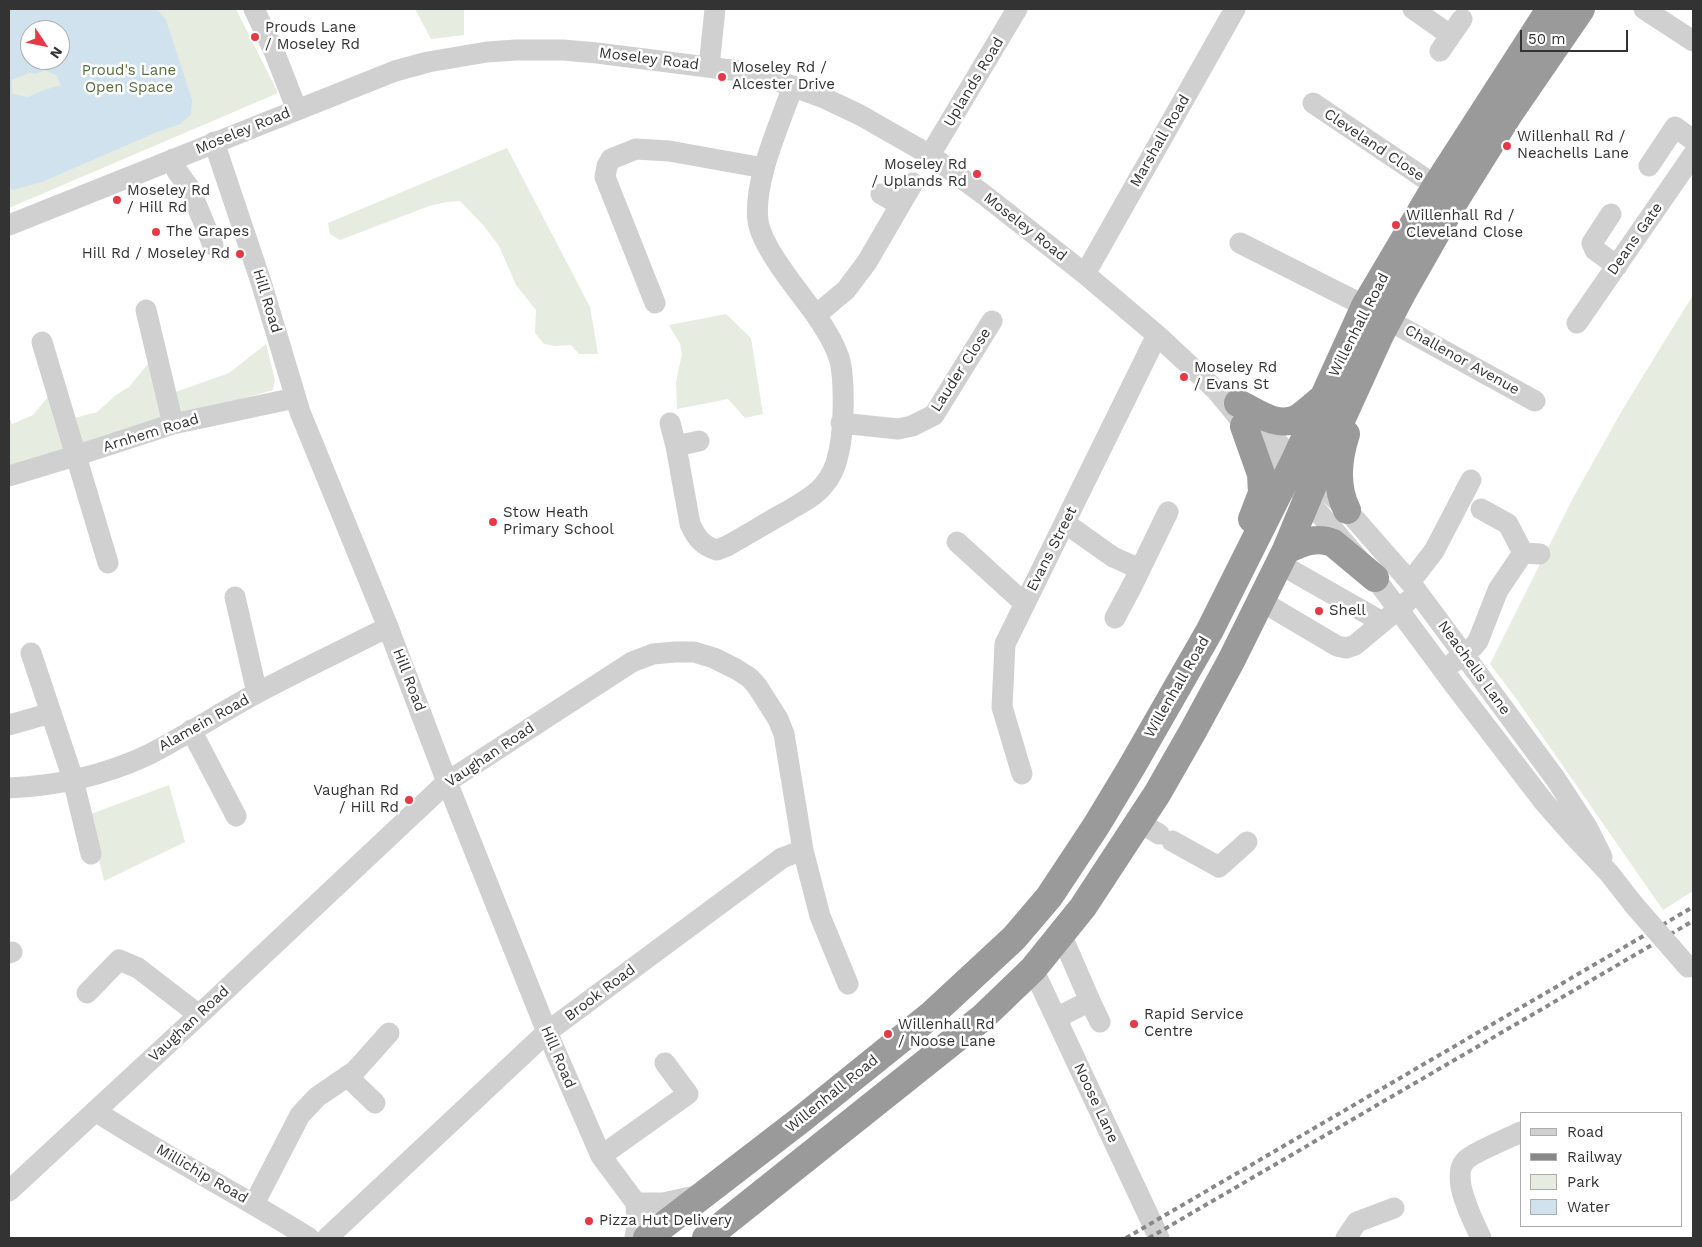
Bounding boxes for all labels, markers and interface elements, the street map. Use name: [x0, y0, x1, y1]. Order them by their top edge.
place label: Prouds Lane / Moseley Rd: [265, 19, 360, 54]
north arrow: [20, 20, 70, 70]
scale bar: [1522, 20, 1630, 52]
text: 50 m: [1528, 30, 1565, 48]
marker: Prouds Lane / Moseley Rd: [249, 31, 261, 43]
street label: Uplands Road: [940, 34, 1008, 130]
text: N: [47, 44, 66, 62]
street label: Moseley Road: [598, 44, 700, 74]
place label: Moseley Rd / Alcester Drive: [732, 59, 835, 94]
park label: Proud's Lane Open Space: [82, 62, 176, 97]
marker: Moseley Rd / Alcester Drive: [716, 71, 728, 83]
street label: Marshall Road: [1126, 92, 1194, 190]
street label: Moseley Road: [193, 104, 293, 158]
street label: Cleveland Close: [1320, 105, 1428, 185]
place label: Willenhall Rd / Neachells Lane: [1517, 128, 1629, 163]
marker: Willenhall Rd / Neachells Lane: [1501, 140, 1513, 152]
place label: Moseley Rd / Uplands Rd: [871, 156, 967, 191]
marker: Moseley Rd / Uplands Rd: [971, 168, 983, 180]
place label: Moseley Rd / Hill Rd: [127, 182, 210, 217]
street label: Moseley Road: [980, 189, 1070, 265]
marker: Moseley Rd / Hill Rd: [111, 194, 123, 206]
street label: Deans Gate: [1603, 199, 1667, 279]
place label: Willenhall Rd / Cleveland Close: [1406, 207, 1523, 242]
marker: Willenhall Rd / Cleveland Close: [1390, 219, 1402, 231]
place label: The Grapes: [166, 223, 249, 241]
marker: The Grapes: [150, 226, 162, 238]
place label: Hill Rd / Moseley Rd: [82, 245, 230, 263]
marker: Hill Rd / Moseley Rd: [234, 248, 246, 260]
street label: Hill Road: [249, 267, 285, 335]
street label: Willenhall Road: [1325, 270, 1393, 380]
street label: Challenor Avenue: [1401, 321, 1523, 399]
street label: Lauder Close: [927, 325, 995, 415]
place label: Moseley Rd / Evans St: [1194, 359, 1277, 394]
marker: Moseley Rd / Evans St: [1178, 371, 1190, 383]
street label: Arnhem Road: [101, 410, 201, 456]
place label: Stow Heath Primary School: [503, 504, 614, 539]
street label: Evans Street: [1023, 504, 1081, 594]
marker: Stow Heath Primary School: [487, 516, 499, 528]
place label: Shell: [1329, 602, 1366, 620]
marker: Shell: [1313, 605, 1325, 617]
street label: Neachells Lane: [1434, 617, 1514, 719]
street label: Willenhall Road: [1141, 633, 1213, 741]
street label: Hill Road: [389, 646, 429, 714]
street label: Alamein Road: [155, 691, 253, 755]
street label: Vaughan Road: [442, 719, 538, 791]
place label: Vaughan Rd / Hill Rd: [313, 782, 399, 817]
marker: Vaughan Rd / Hill Rd: [403, 794, 415, 806]
street label: Brook Road: [561, 961, 639, 1025]
street label: Vaughan Road: [145, 982, 233, 1066]
place label: Rapid Service Centre: [1144, 1006, 1244, 1041]
place label: Willenhall Rd / Noose Lane: [898, 1016, 996, 1051]
marker: Rapid Service Centre: [1128, 1018, 1140, 1030]
street label: Hill Road: [537, 1023, 579, 1091]
marker: Willenhall Rd / Noose Lane: [882, 1028, 894, 1040]
street label: Willenhall Road: [782, 1051, 882, 1137]
street label: Noose Lane: [1070, 1060, 1122, 1146]
legend: [1520, 1112, 1682, 1227]
text: Road: [1567, 1123, 1604, 1141]
street label: Millichip Road: [153, 1141, 251, 1207]
text: Railway: [1567, 1148, 1622, 1166]
text: Park: [1567, 1173, 1599, 1191]
text: Water: [1567, 1198, 1610, 1216]
place label: Pizza Hut Delivery: [599, 1212, 732, 1230]
marker: Pizza Hut Delivery: [583, 1215, 595, 1227]

